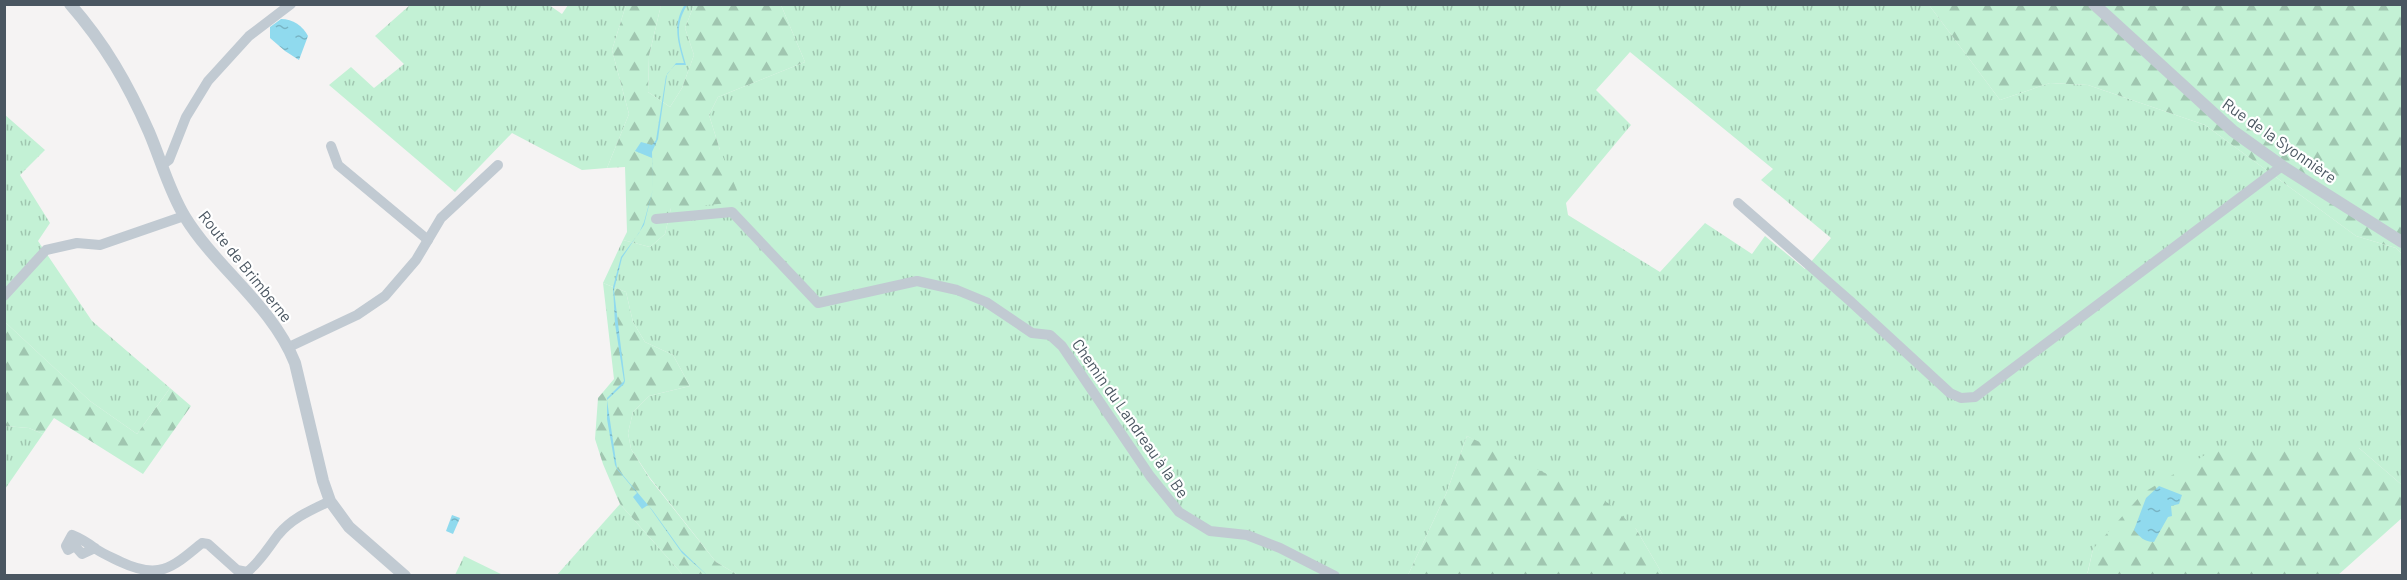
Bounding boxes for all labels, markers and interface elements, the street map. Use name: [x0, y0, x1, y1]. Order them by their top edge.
street label: Rue de la Syonnière: [2219, 94, 2341, 186]
street label: Route de Brimberne: [195, 206, 297, 326]
street label: Chemin du Landreau à la Be: [1069, 335, 1193, 501]

